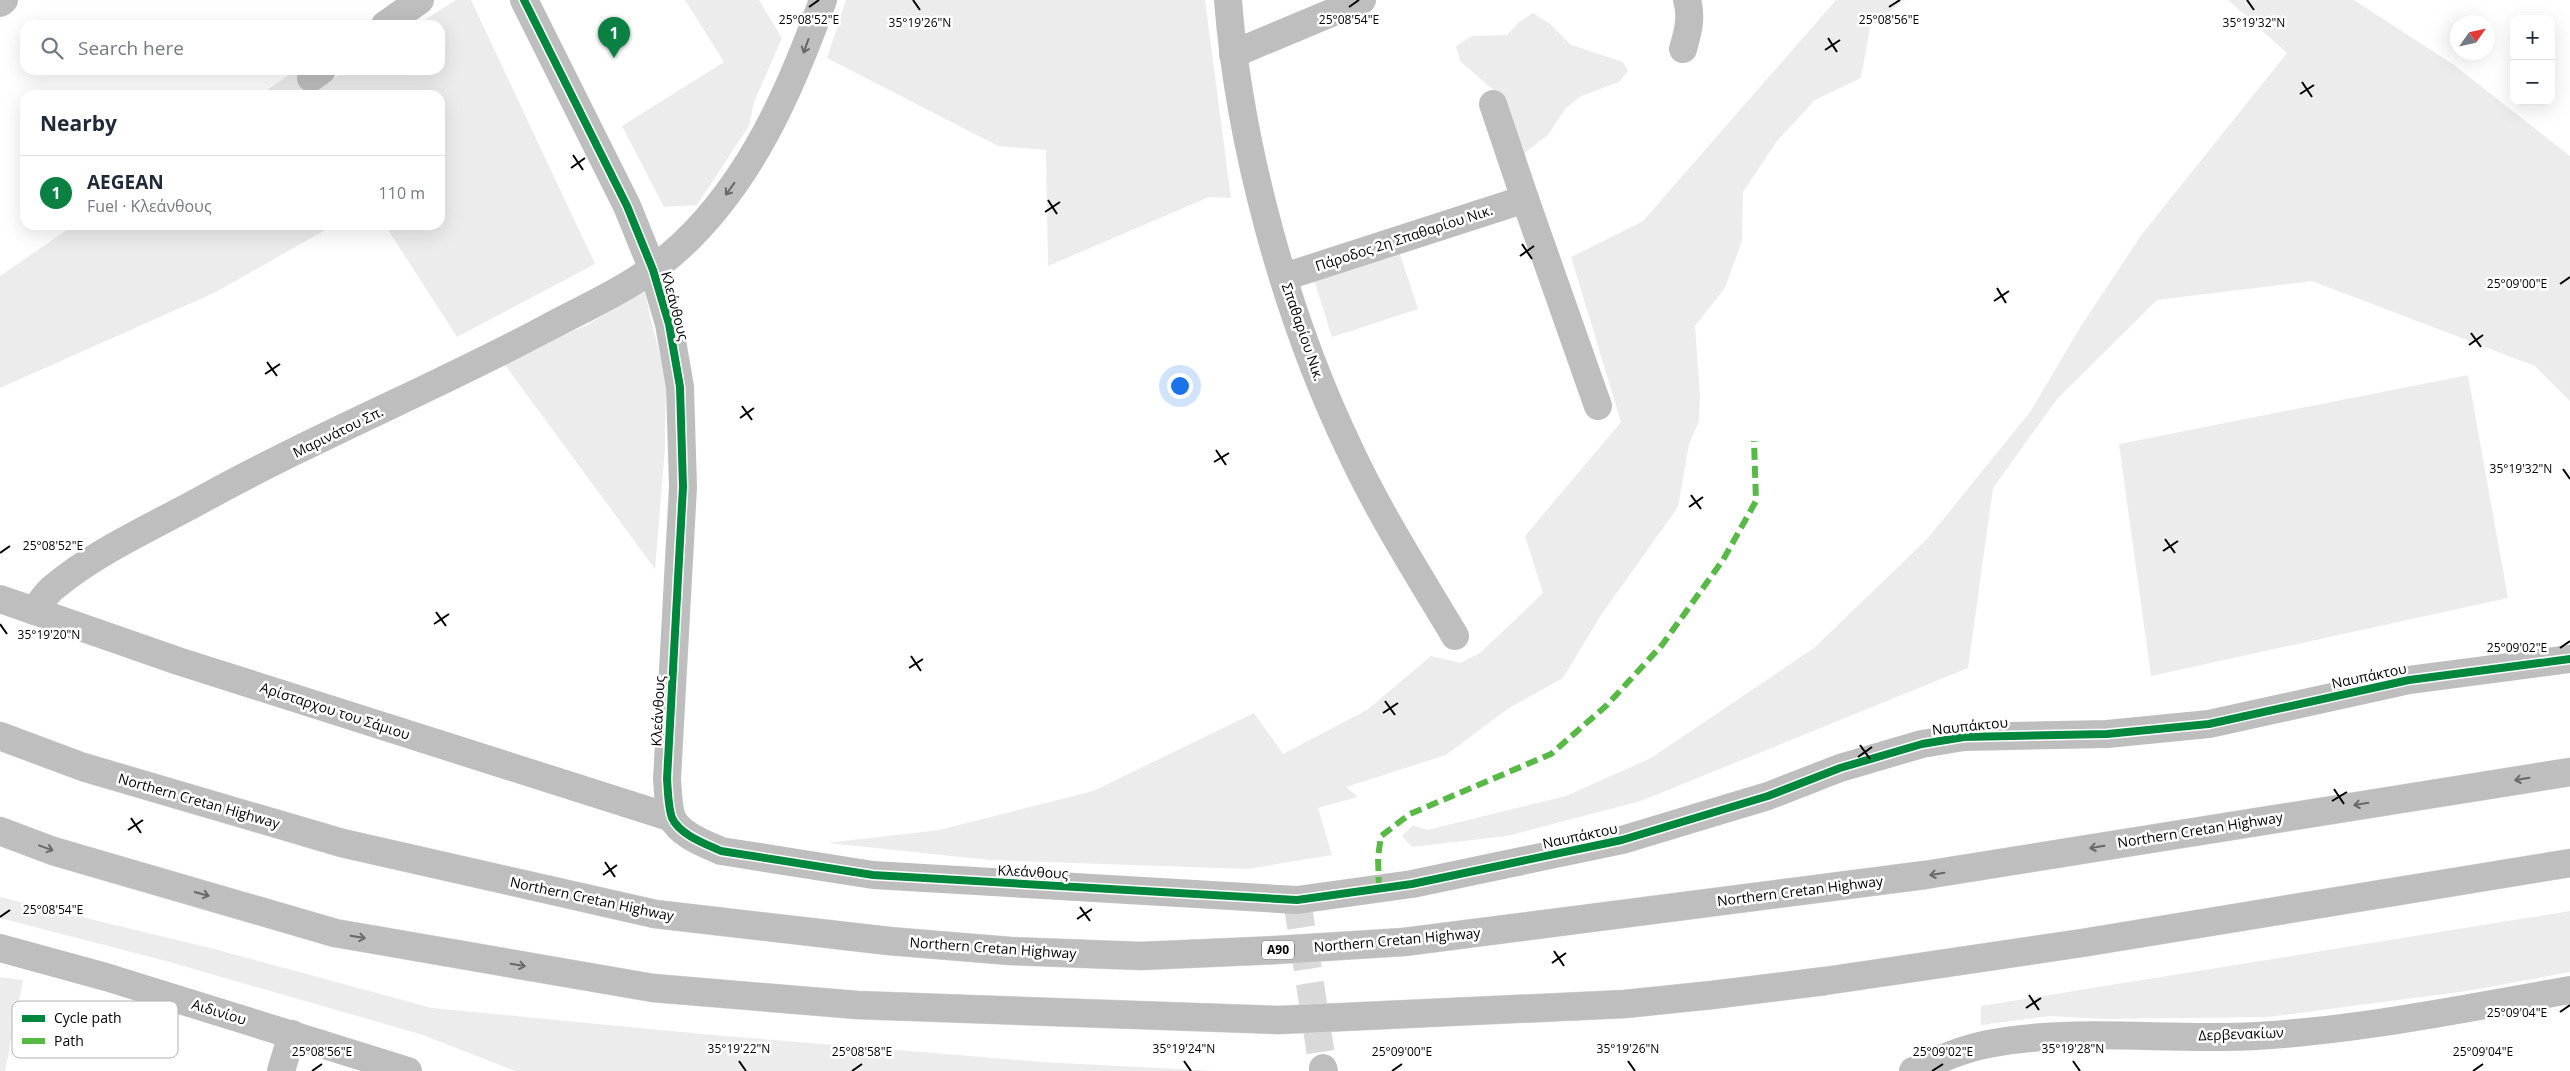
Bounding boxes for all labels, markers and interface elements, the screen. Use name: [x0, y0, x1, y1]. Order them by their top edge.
text: 25°08'52"E: [779, 11, 839, 28]
text: 25°08'54"E: [1319, 11, 1379, 28]
text: 25°08'56"E: [1859, 11, 1919, 28]
text: 35°19'26"N: [889, 14, 951, 31]
text: 35°19'32"N: [2223, 14, 2285, 31]
north arrow: [2450, 15, 2495, 60]
map controls: [2510, 15, 2555, 105]
button: +: [2510, 15, 2555, 60]
pin: 1: [598, 17, 630, 58]
search box: [20, 20, 445, 75]
icon: search: [38, 34, 66, 62]
text: Search here: [78, 35, 184, 61]
one-way arrow: [801, 38, 810, 53]
button: −: [2510, 60, 2555, 105]
text: Nearby: [40, 109, 117, 137]
text: AEGEAN: [87, 169, 164, 195]
text: 1: [51, 182, 61, 204]
text: 110 m: [379, 182, 425, 204]
one-way arrow: [725, 182, 735, 196]
text: Fuel · Κλεάνθους: [87, 195, 212, 217]
street label: Πάροδος 2η Σπαθαρίου Νικ.: [1313, 200, 1495, 275]
street label: Κλεάνθους: [657, 269, 694, 343]
text: 25°09'00"E: [2487, 275, 2547, 292]
street label: Σπαθαρίου Νικ.: [1278, 280, 1329, 383]
your location: [1167, 373, 1193, 399]
street label: Μαρινάτου Σπ.: [289, 401, 386, 462]
text: 35°19'32"N: [2490, 460, 2552, 477]
text: 25°08'52"E: [23, 537, 83, 554]
text: 35°19'20"N: [18, 626, 80, 643]
text: 25°09'02"E: [2487, 639, 2547, 656]
street label: Ναυπάκτου: [2330, 658, 2408, 693]
street label: Κλεάνθους: [646, 675, 669, 747]
street label: Αρίσταρχου του Σάμιου: [258, 677, 412, 744]
street label: Ναυπάκτου: [1931, 712, 2009, 739]
street label: Northern Cretan Highway: [116, 768, 283, 833]
one-way arrow: [2514, 774, 2530, 784]
one-way arrow: [2354, 799, 2370, 809]
street label: Northern Cretan Highway: [2116, 807, 2285, 852]
street label: Ναυπάκτου: [1541, 818, 1619, 853]
one-way arrow: [2090, 843, 2106, 853]
one-way arrow: [38, 844, 53, 853]
street label: Κλεάνθους: [997, 860, 1069, 883]
one-way arrow: [1929, 869, 1945, 879]
street label: Northern Cretan Highway: [1716, 871, 1885, 910]
street label: Northern Cretan Highway: [508, 872, 677, 925]
one-way arrow: [193, 889, 209, 899]
text: 25°08'54"E: [23, 901, 83, 918]
street label: Northern Cretan Highway: [1313, 923, 1482, 956]
one-way arrow: [350, 932, 366, 942]
street label: Northern Cretan Highway: [909, 932, 1078, 963]
road number: Α90: [1262, 940, 1294, 960]
one-way arrow: [510, 960, 526, 970]
street label: Αιδινίου: [190, 994, 249, 1029]
legend: [12, 1001, 178, 1058]
text: 25°09'04"E: [2487, 1004, 2547, 1021]
text: Cycle path: [54, 1008, 122, 1027]
street label: Δερβενακίων: [2198, 1023, 2284, 1044]
text: Path: [54, 1031, 84, 1050]
text: 35°19'22"N: [708, 1040, 770, 1057]
text: 35°19'24"N: [1153, 1040, 1215, 1057]
text: 35°19'26"N: [1597, 1040, 1659, 1057]
text: 35°19'28"N: [2042, 1040, 2104, 1057]
text: 25°08'56"E: [292, 1043, 352, 1060]
text: 25°08'58"E: [832, 1043, 892, 1060]
text: 25°09'00"E: [1372, 1043, 1432, 1060]
text: 25°09'02"E: [1913, 1043, 1973, 1060]
text: 25°09'04"E: [2453, 1043, 2513, 1060]

